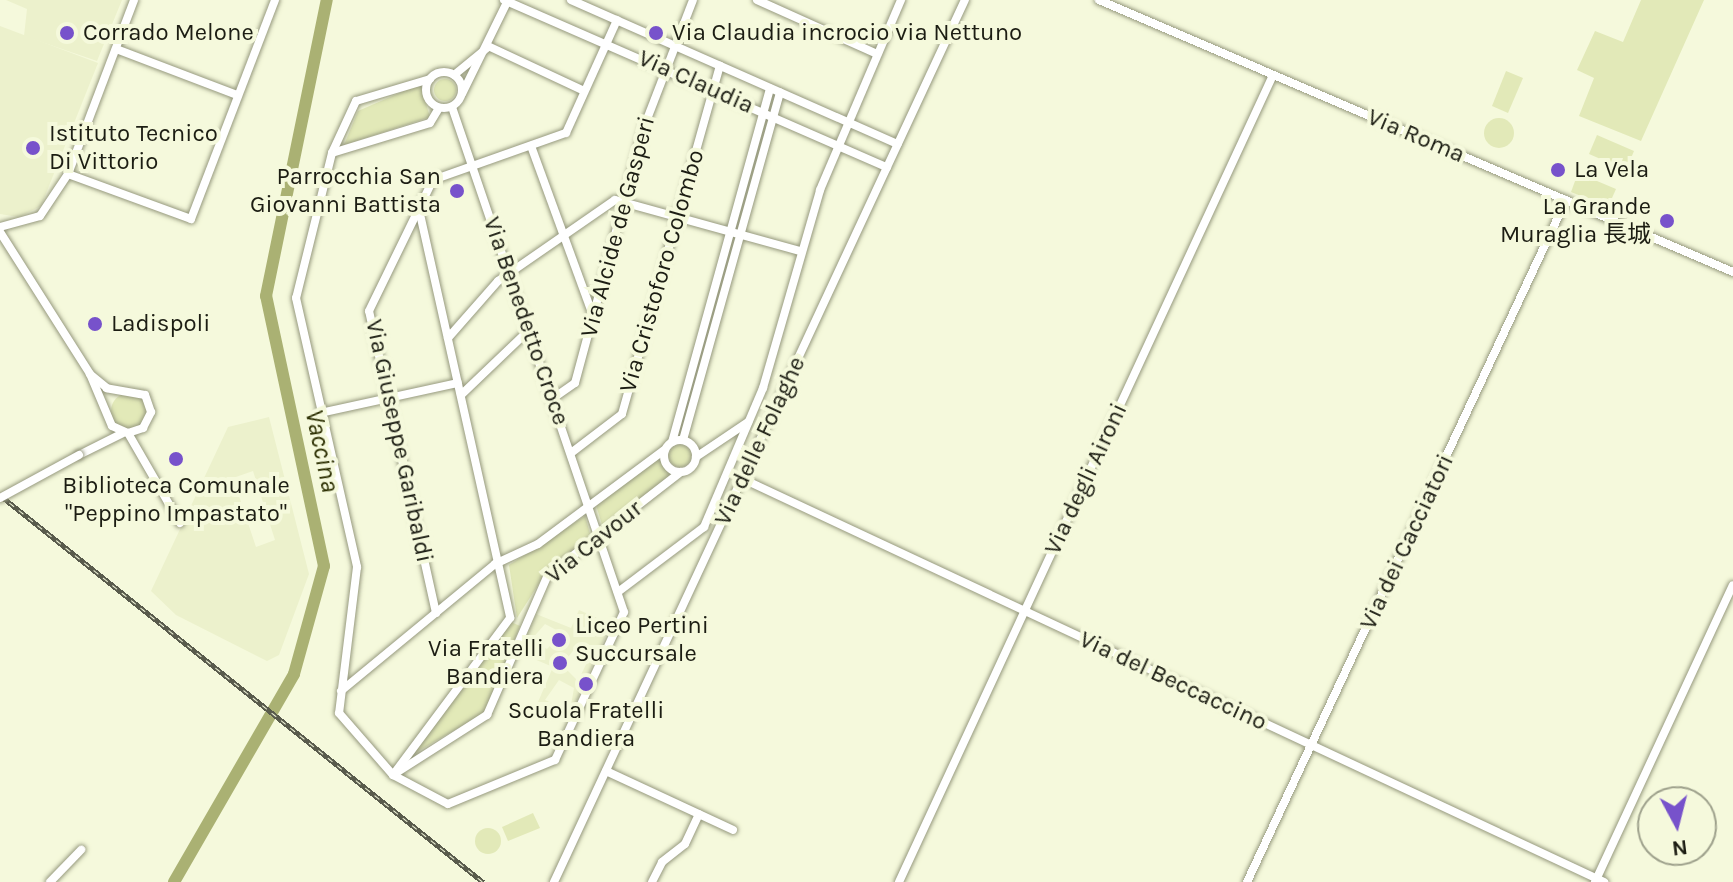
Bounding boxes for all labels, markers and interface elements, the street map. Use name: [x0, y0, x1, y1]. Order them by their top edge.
place label: Corrado Melone: [83, 19, 254, 47]
place label: Via Claudia incrocio via Nettuno: [672, 19, 1022, 47]
marker: Corrado Melone: [58, 24, 76, 42]
marker: Via Claudia incrocio via Nettuno: [647, 24, 665, 42]
street label: Via Claudia: [634, 44, 758, 120]
street label: Via Roma: [1363, 103, 1469, 169]
street label: Via Alcide de Gasperi: [575, 113, 661, 341]
place label: Istituto Tecnico Di Vittorio: [49, 120, 218, 176]
marker: Istituto Tecnico Di Vittorio: [24, 139, 42, 157]
street label: Via Cristoforo Colombo: [614, 146, 710, 396]
place label: La Vela: [1574, 156, 1649, 184]
marker: La Vela: [1549, 161, 1567, 179]
place label: Parrocchia San Giovanni Battista: [250, 163, 441, 219]
marker: Parrocchia San Giovanni Battista: [448, 182, 466, 200]
place label: La Grande Muraglia 長城: [1500, 193, 1651, 249]
marker: La Grande Muraglia 長城: [1658, 212, 1676, 230]
street label: Via Benedetto Croce: [477, 213, 575, 429]
place label: Ladispoli: [111, 310, 210, 338]
marker: Ladispoli: [86, 315, 104, 333]
street label: Via Giuseppe Garibaldi: [359, 317, 439, 565]
street label: Via delle Folaghe: [708, 352, 812, 530]
street label: Via degli Aironi: [1038, 399, 1134, 559]
water label: Vaccina: [298, 407, 346, 495]
marker: Biblioteca Comunale "Peppino Impastato": [167, 450, 185, 468]
street label: Via dei Cacciatori: [1354, 450, 1460, 634]
place label: Biblioteca Comunale "Peppino Impastato": [62, 472, 290, 528]
street label: Via Cavour: [540, 494, 648, 590]
place label: Liceo Pertini Succursale: [575, 612, 709, 668]
street label: Via del Beccaccino: [1075, 625, 1271, 737]
marker: Liceo Pertini Succursale: [550, 631, 568, 649]
place label: Via Fratelli Bandiera: [428, 635, 544, 691]
marker: Via Fratelli Bandiera: [551, 654, 569, 672]
marker: Scuola Fratelli Bandiera: [577, 675, 595, 693]
place label: Scuola Fratelli Bandiera: [508, 697, 664, 753]
north arrow: [1637, 786, 1717, 866]
text: N: [1670, 834, 1689, 862]

